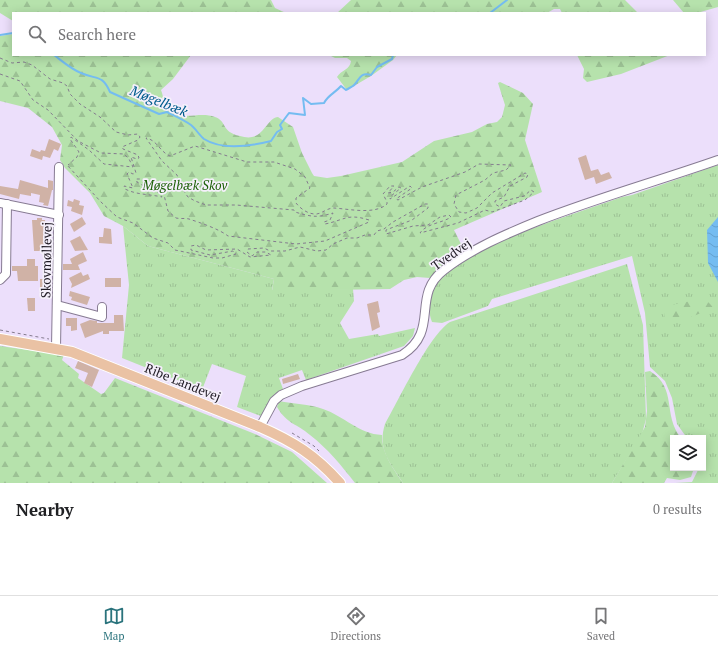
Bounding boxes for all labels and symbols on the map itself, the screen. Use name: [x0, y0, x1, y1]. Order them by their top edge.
water label: Møgelbæk: [127, 80, 191, 121]
park label: Møgelbæk Skov: [142, 176, 228, 194]
street label: Skovmøllevej: [36, 222, 56, 298]
street label: Tvedvej: [427, 234, 475, 274]
street label: Ribe Landevej: [142, 359, 224, 405]

